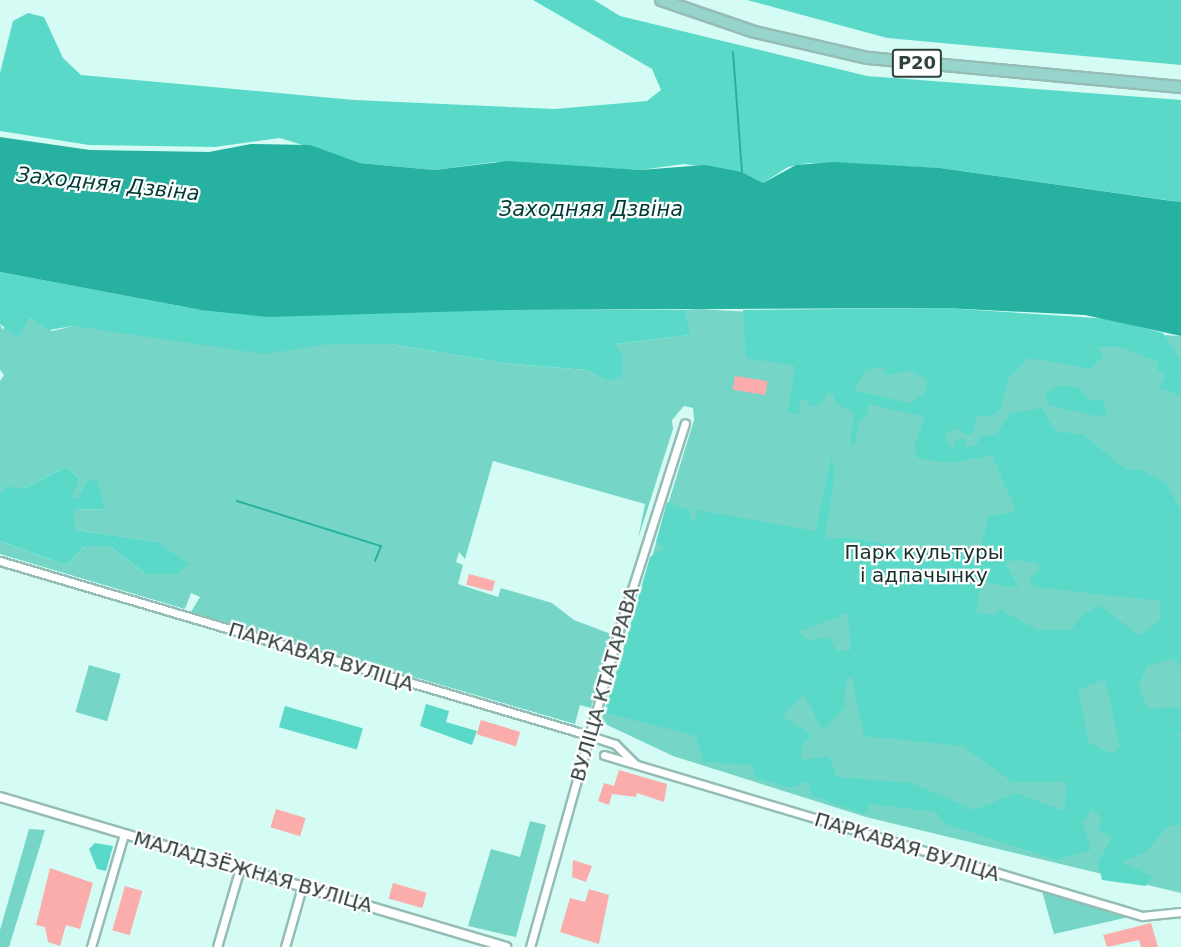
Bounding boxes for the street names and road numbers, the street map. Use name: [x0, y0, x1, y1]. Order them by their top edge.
road number: Р20: [892, 48, 942, 78]
street label: ВУЛІЦА КТАТАРАВА: [566, 584, 644, 784]
street label: ПАРКАВАЯ ВУЛІЦА: [226, 617, 416, 697]
street label: ПАРКАВАЯ ВУЛІЦА: [812, 807, 1002, 887]
street label: МАЛАДЗЁЖНАЯ ВУЛІЦА: [131, 826, 375, 918]

